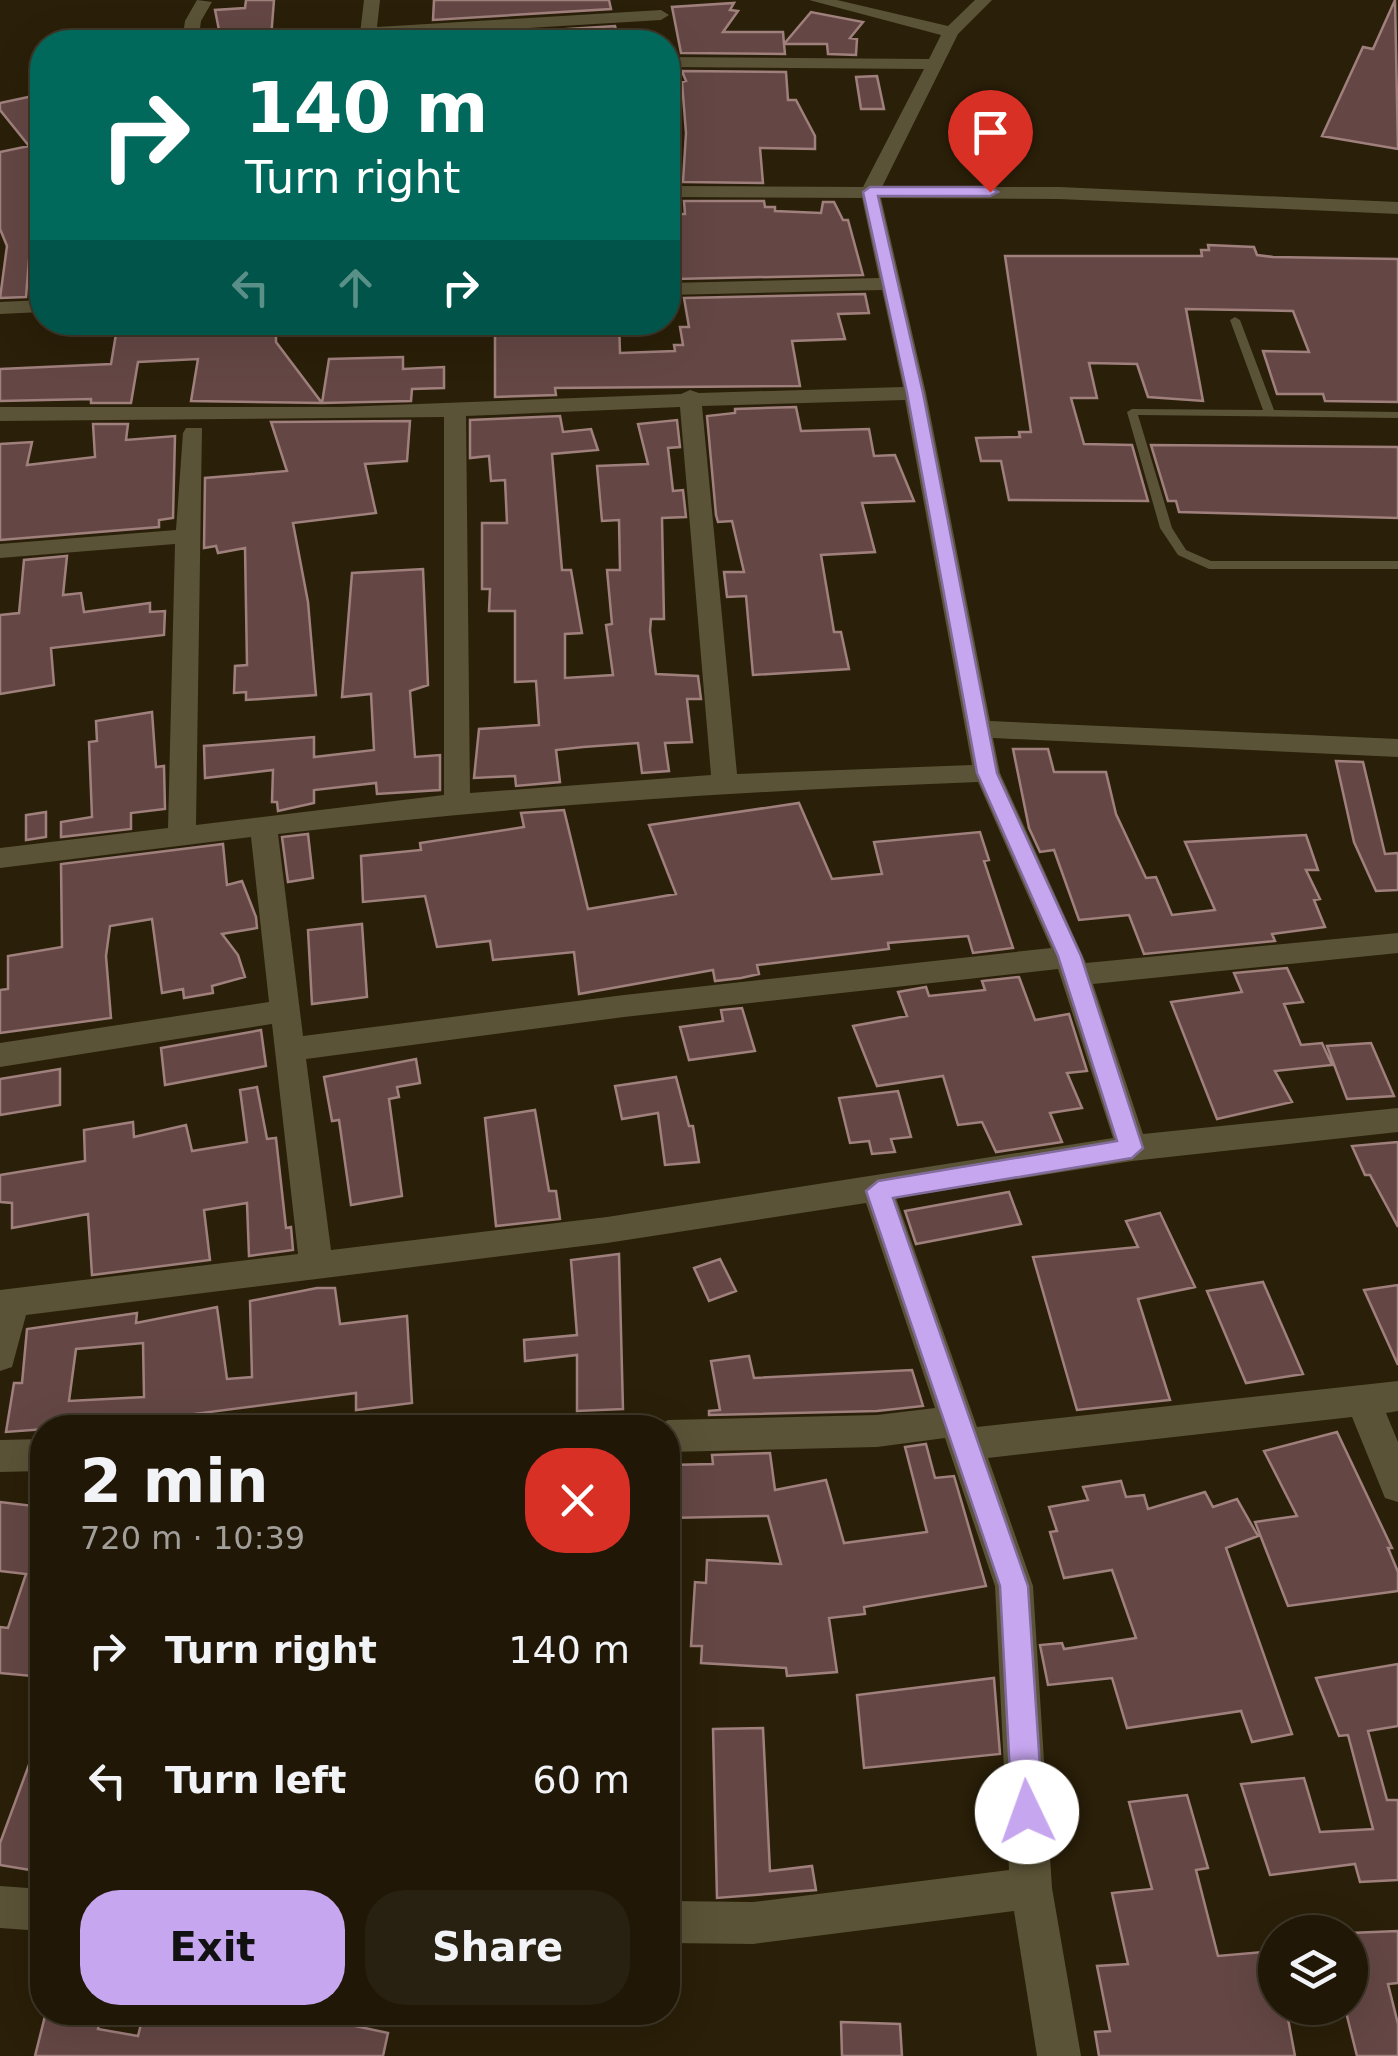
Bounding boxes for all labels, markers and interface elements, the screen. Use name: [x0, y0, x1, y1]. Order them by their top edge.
text: 140 m: [245, 67, 488, 149]
icon: right: [80, 70, 210, 200]
pin: [948, 90, 1033, 193]
icon: arrive: [963, 105, 1018, 160]
text: Turn right: [245, 151, 460, 204]
icon: left: [223, 260, 278, 315]
icon: ahead: [328, 260, 383, 315]
icon: right: [433, 260, 488, 315]
text: 2 min: [80, 1446, 268, 1516]
button: close: [525, 1448, 630, 1553]
text: 720 m · 10:39: [80, 1519, 305, 1557]
icon: right: [80, 1623, 135, 1678]
text: Turn right: [165, 1628, 377, 1672]
text: 140 m: [508, 1628, 630, 1672]
icon: left: [80, 1753, 135, 1808]
text: Turn left: [165, 1758, 346, 1802]
text: 60 m: [533, 1758, 630, 1802]
position arrow: [975, 1760, 1079, 1864]
button: Exit: [80, 1890, 345, 2005]
button: Share: [365, 1890, 630, 2005]
map controls: [1258, 1915, 1368, 2025]
button: layers: [1258, 1915, 1368, 2025]

